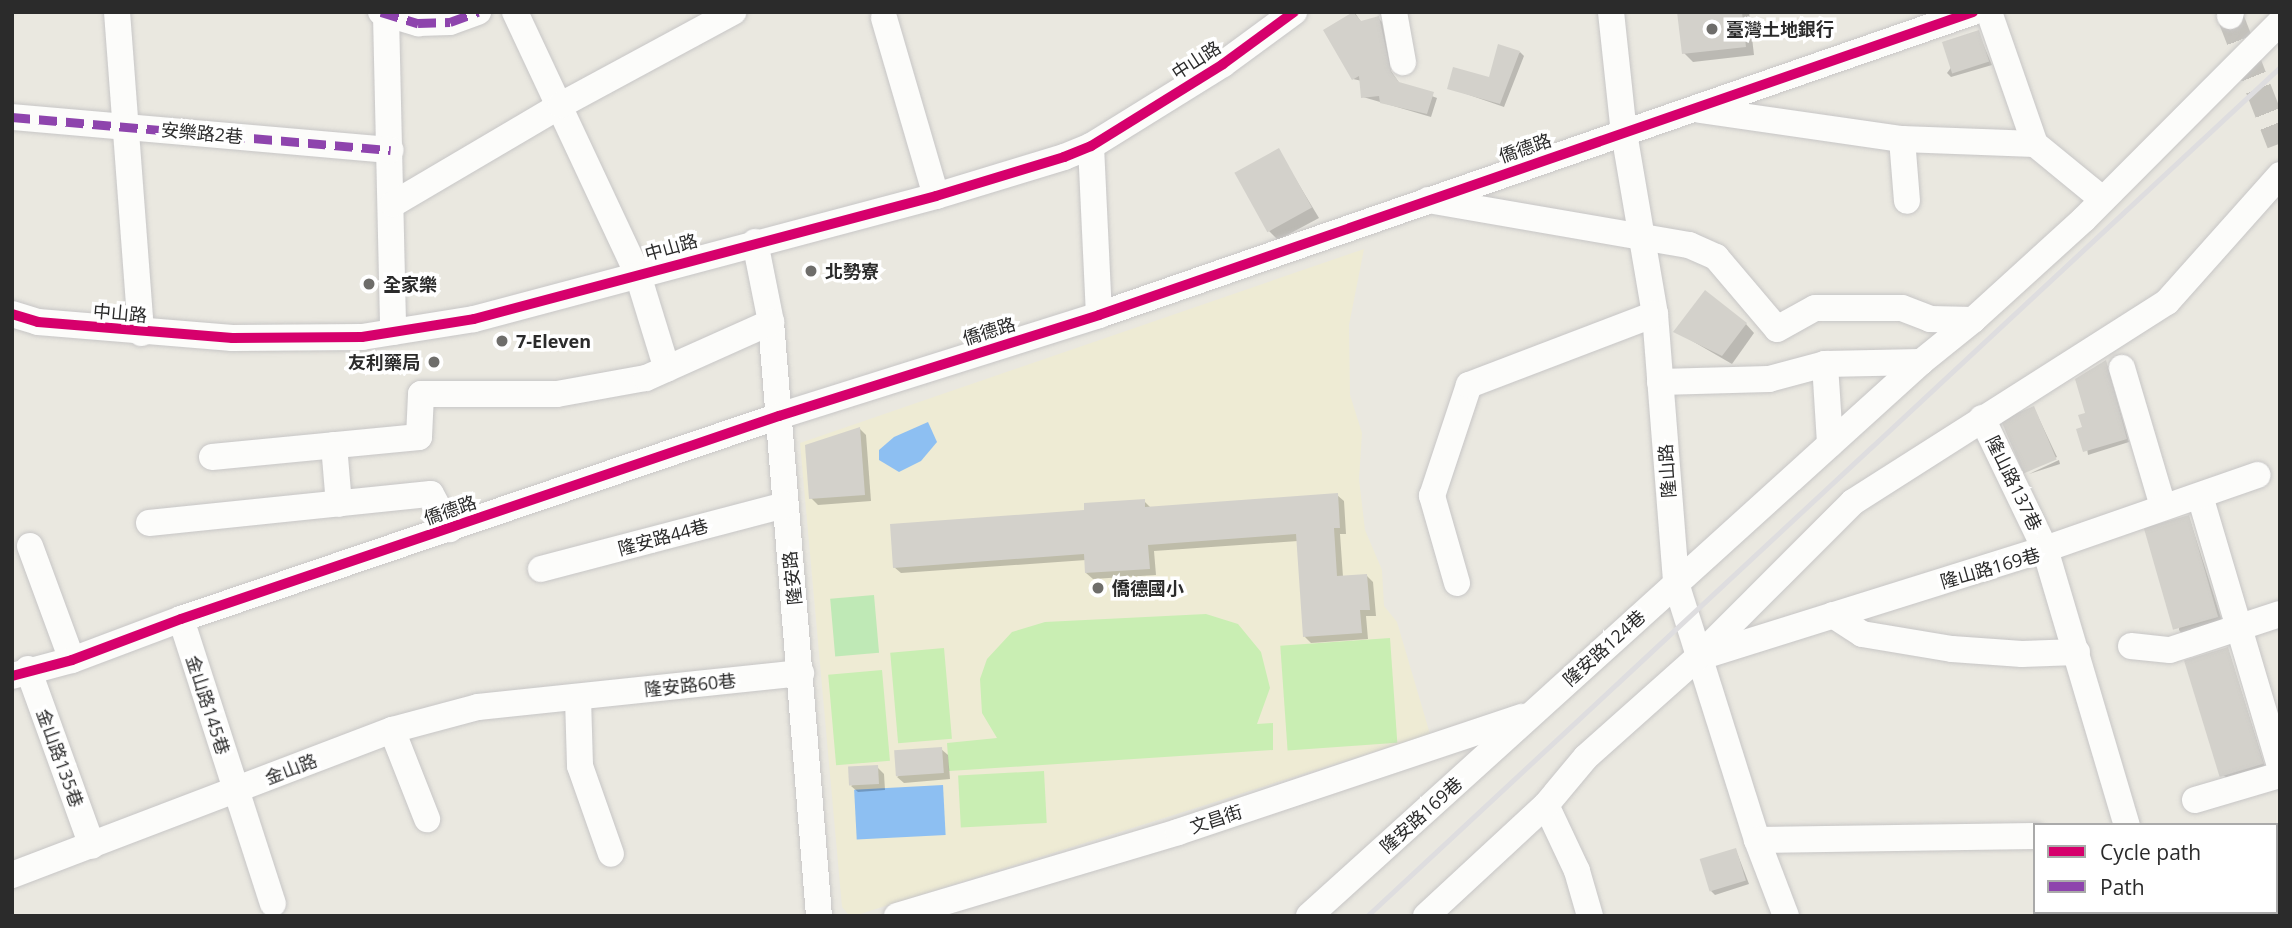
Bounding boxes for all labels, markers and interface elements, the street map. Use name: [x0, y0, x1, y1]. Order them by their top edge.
place label: 臺灣土地銀行: [1726, 18, 1834, 40]
marker: 臺灣土地銀行: [1704, 21, 1720, 37]
street label: 中山路: [1167, 36, 1225, 84]
street label: 安樂路2巷: [160, 119, 244, 147]
street label: 僑德路: [1496, 129, 1554, 167]
street label: 中山路: [642, 229, 700, 265]
place label: 北勢寮: [825, 260, 879, 282]
marker: 北勢寮: [803, 263, 819, 279]
place label: 全家樂: [383, 273, 437, 295]
marker: 全家樂: [361, 276, 377, 292]
street label: 中山路: [92, 300, 148, 326]
street label: 僑德路: [960, 313, 1018, 349]
place label: 7-Eleven: [516, 330, 591, 352]
marker: 7-Eleven: [494, 333, 510, 349]
place label: 友利藥局: [348, 351, 420, 373]
marker: 友利藥局: [426, 354, 442, 370]
street label: 隆山路137巷: [1982, 432, 2046, 534]
street label: 隆山路: [1654, 443, 1680, 499]
street label: 僑德路: [421, 491, 479, 529]
street label: 隆安路44巷: [615, 515, 711, 559]
street label: 隆山路169巷: [1938, 543, 2042, 593]
street label: 隆安路: [778, 550, 806, 606]
place label: 僑德國小: [1112, 577, 1184, 599]
marker: 僑德國小: [1090, 580, 1106, 596]
street label: 隆安路124巷: [1559, 606, 1649, 690]
street label: 金山路145巷: [182, 653, 234, 757]
street label: 隆安路60巷: [643, 669, 737, 701]
street label: 金山路135巷: [32, 706, 88, 810]
street label: 金山路: [262, 749, 320, 789]
street label: 隆安路169巷: [1376, 773, 1466, 857]
street label: 文昌街: [1187, 800, 1245, 838]
legend: [2033, 823, 2278, 914]
text: Cycle path: [2100, 838, 2201, 866]
text: Path: [2100, 873, 2145, 901]

